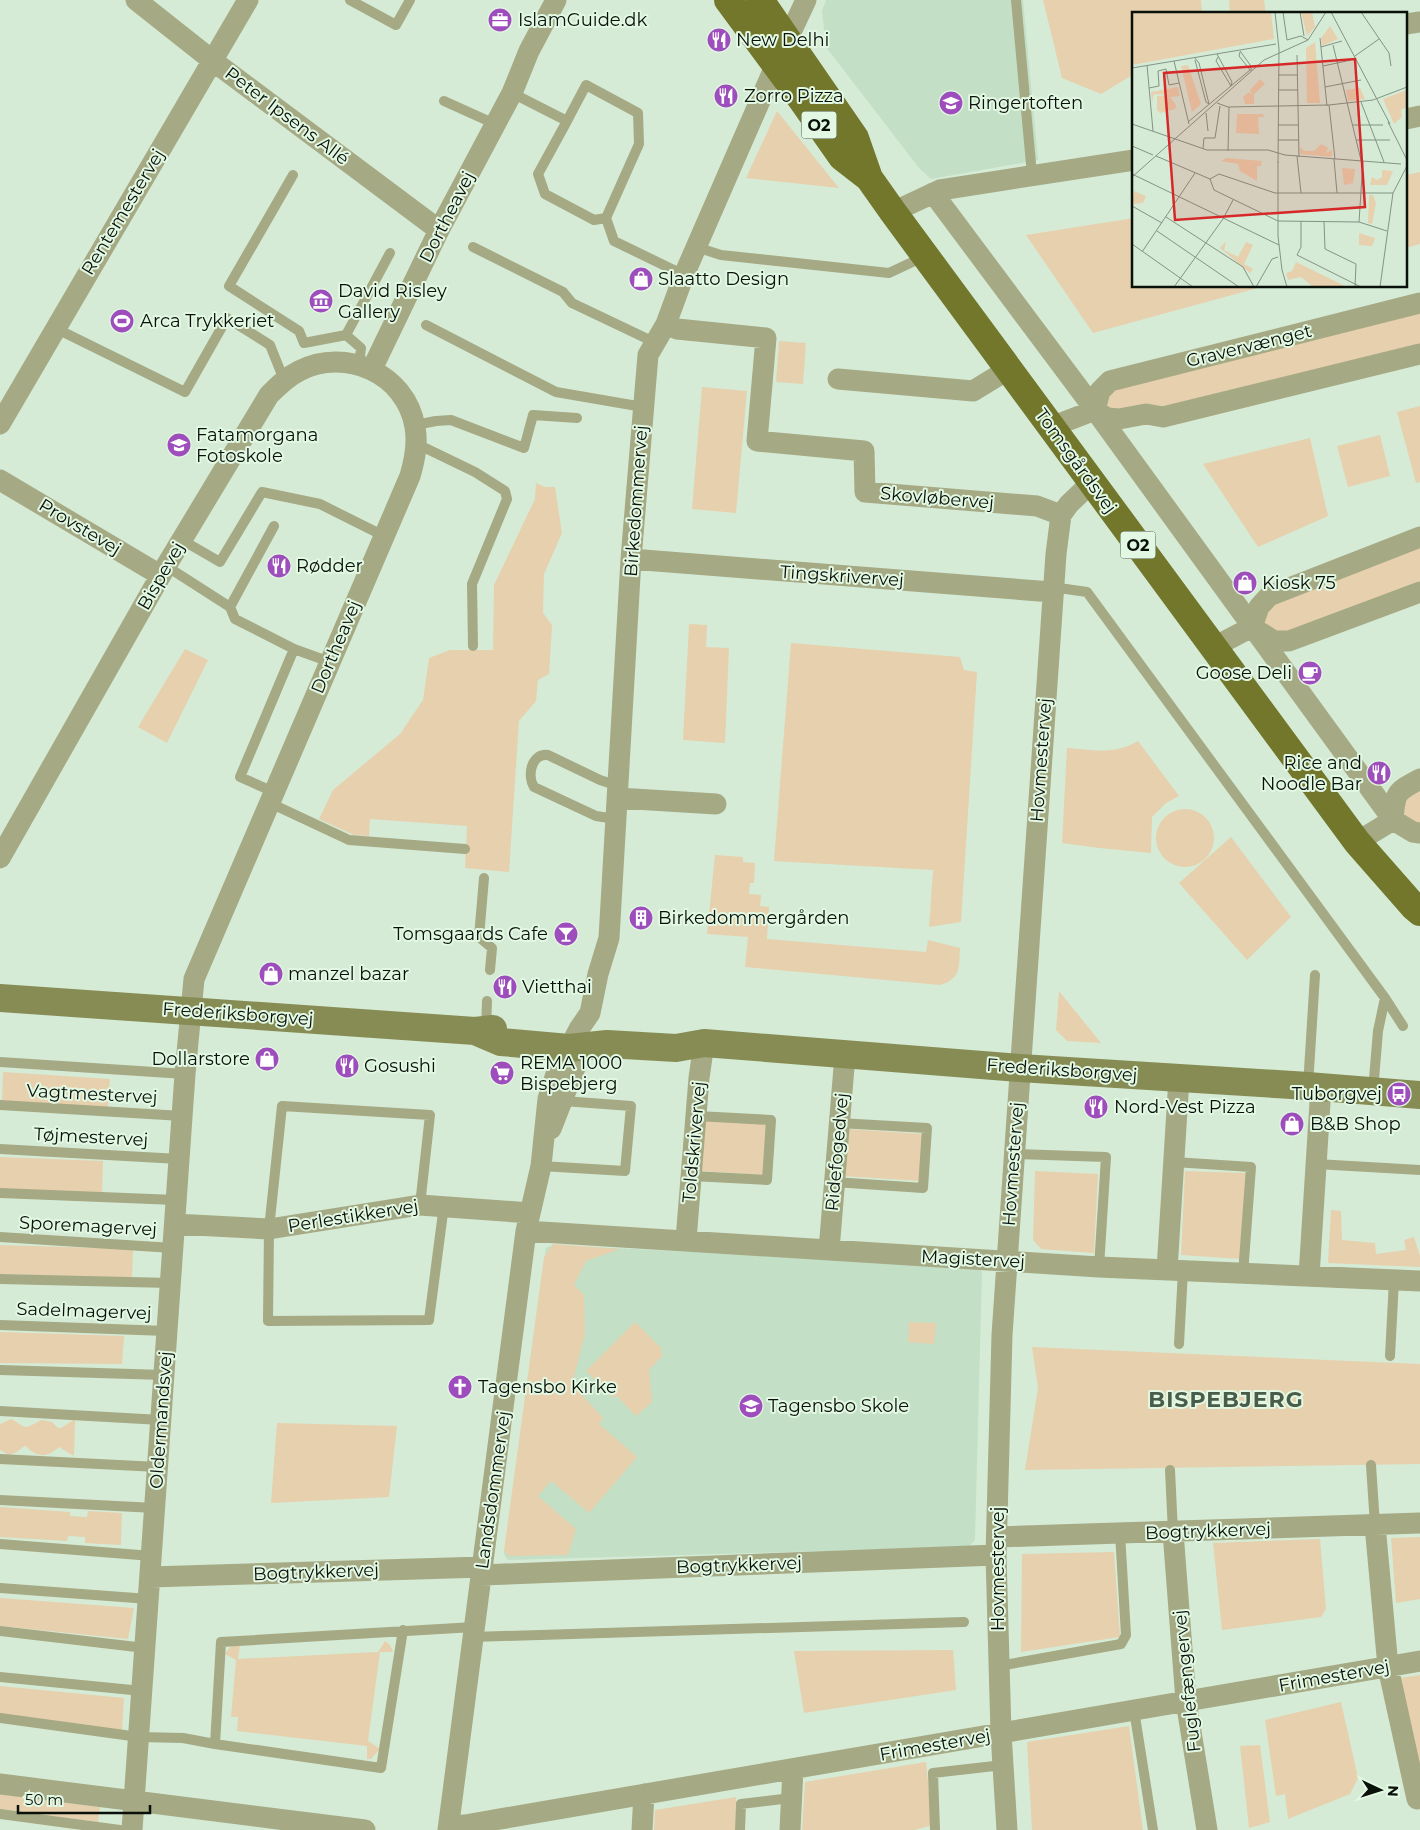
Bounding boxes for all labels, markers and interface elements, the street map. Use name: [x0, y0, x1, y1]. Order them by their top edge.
office icon: IslamGuide.dk: [487, 7, 513, 33]
place label: IslamGuide.dk: [518, 9, 647, 31]
inset map: [1132, 12, 1408, 288]
restaurant icon: New Delhi: [706, 27, 732, 53]
place label: New Delhi: [736, 29, 829, 51]
street label: Peter Ipsens Allé: [221, 62, 354, 170]
restaurant icon: Zorro Pizza: [713, 83, 739, 109]
place label: Zorro Pizza: [744, 85, 844, 107]
school or university icon: Ringertoften: [938, 90, 964, 116]
place label: Ringertoften: [968, 92, 1083, 114]
road number: O2: [802, 112, 836, 138]
street label: Rentemestervej: [77, 145, 169, 279]
street label: Dortheavej: [415, 168, 479, 266]
shop icon: Slaatto Design: [628, 266, 654, 292]
place label: Slaatto Design: [658, 268, 789, 290]
place label: David Risley Gallery: [338, 280, 447, 323]
museum icon: David Risley Gallery: [308, 288, 334, 314]
sports icon: Arca Trykkeriet: [109, 308, 135, 334]
place label: Arca Trykkeriet: [140, 310, 274, 332]
street label: Gravervænget: [1184, 320, 1314, 372]
street label: Tomsgårdsvej: [1031, 404, 1121, 518]
place label: Fatamorgana Fotoskole: [196, 424, 318, 467]
street label: Birkedommervej: [620, 424, 652, 578]
school or university icon: Fatamorgana Fotoskole: [166, 432, 192, 458]
street label: Skovløbervej: [879, 482, 995, 514]
street label: Provstevej: [35, 494, 125, 560]
road number: O2: [1120, 532, 1156, 558]
street label: Bispevej: [133, 538, 189, 614]
restaurant icon: Rødder: [266, 553, 292, 579]
place label: Rødder: [296, 555, 363, 577]
street label: Tingskrivervej: [779, 561, 905, 591]
shop icon: Kiosk 75: [1232, 570, 1258, 596]
place label: Kiosk 75: [1262, 572, 1336, 594]
street label: Dortheavej: [306, 597, 366, 697]
cafe icon: Goose Deli: [1297, 660, 1323, 686]
place label: Goose Deli: [1196, 662, 1292, 684]
street label: Hovmestervej: [1026, 697, 1056, 823]
place label: Rice and Noodle Bar: [1261, 752, 1362, 795]
restaurant icon: Rice and Noodle Bar: [1366, 760, 1392, 786]
building icon: Birkedommergården: [628, 905, 654, 931]
place label: Birkedommergården: [658, 907, 849, 929]
bar icon: Tomsgaards Cafe: [553, 921, 579, 947]
place label: Tomsgaards Cafe: [393, 923, 548, 945]
shop icon: manzel bazar: [258, 961, 284, 987]
place label: manzel bazar: [288, 963, 409, 985]
restaurant icon: Vietthai: [492, 974, 518, 1000]
place label: Vietthai: [522, 976, 592, 998]
street label: Frederiksborgvej: [162, 998, 314, 1030]
shop icon: Dollarstore: [254, 1046, 280, 1072]
place label: Dollarstore: [151, 1048, 250, 1070]
place label: REMA 1000 Bispebjerg: [520, 1052, 622, 1095]
restaurant icon: Gosushi: [334, 1053, 360, 1079]
street label: Frederiksborgvej: [986, 1054, 1138, 1086]
place label: Gosushi: [364, 1055, 436, 1077]
supermarket icon: REMA 1000 Bispebjerg: [489, 1060, 515, 1086]
street label: Vagtmestervej: [26, 1080, 158, 1108]
street label: Toldskrivervej: [678, 1080, 710, 1204]
bus stop icon: Tuborgvej: [1386, 1081, 1412, 1107]
place label: Tuborgvej: [1292, 1083, 1382, 1105]
street label: Ridefogedvej: [821, 1092, 853, 1212]
restaurant icon: Nord-Vest Pizza: [1083, 1094, 1109, 1120]
place label: Nord-Vest Pizza: [1114, 1096, 1256, 1118]
street label: Hovmestervej: [998, 1101, 1028, 1227]
shop icon: B&B Shop: [1279, 1111, 1305, 1137]
place label: B&B Shop: [1310, 1113, 1401, 1135]
street label: Tøjmestervej: [33, 1123, 149, 1151]
street label: Perlestikkervej: [286, 1195, 420, 1237]
street label: Sporemagervej: [19, 1211, 157, 1241]
street label: Magistervej: [920, 1245, 1026, 1273]
street label: Sadelmagervej: [16, 1298, 152, 1324]
street label: Oldermandsvej: [145, 1350, 177, 1490]
church icon: Tagensbo Kirke: [447, 1374, 473, 1400]
place label: Tagensbo Kirke: [478, 1376, 617, 1398]
district label: BISPEBJERG: [1148, 1386, 1304, 1413]
school or university icon: Tagensbo Skole: [738, 1393, 764, 1419]
place label: Tagensbo Skole: [768, 1395, 909, 1417]
street label: Landsdommervej: [471, 1409, 515, 1571]
street label: Hovmestervej: [987, 1507, 1009, 1631]
street label: Bogtrykkervej: [1145, 1518, 1271, 1544]
street label: Bogtrykkervej: [676, 1552, 802, 1578]
street label: Bogtrykkervej: [253, 1559, 379, 1585]
street label: Fuglefængervej: [1169, 1609, 1205, 1753]
street label: Frimestervej: [1277, 1655, 1391, 1697]
street label: Frimestervej: [878, 1724, 992, 1766]
north arrow: [1355, 1765, 1405, 1815]
scale bar: [18, 1782, 150, 1814]
text: N: [1384, 1785, 1402, 1797]
text: 50 m: [25, 1790, 63, 1809]

